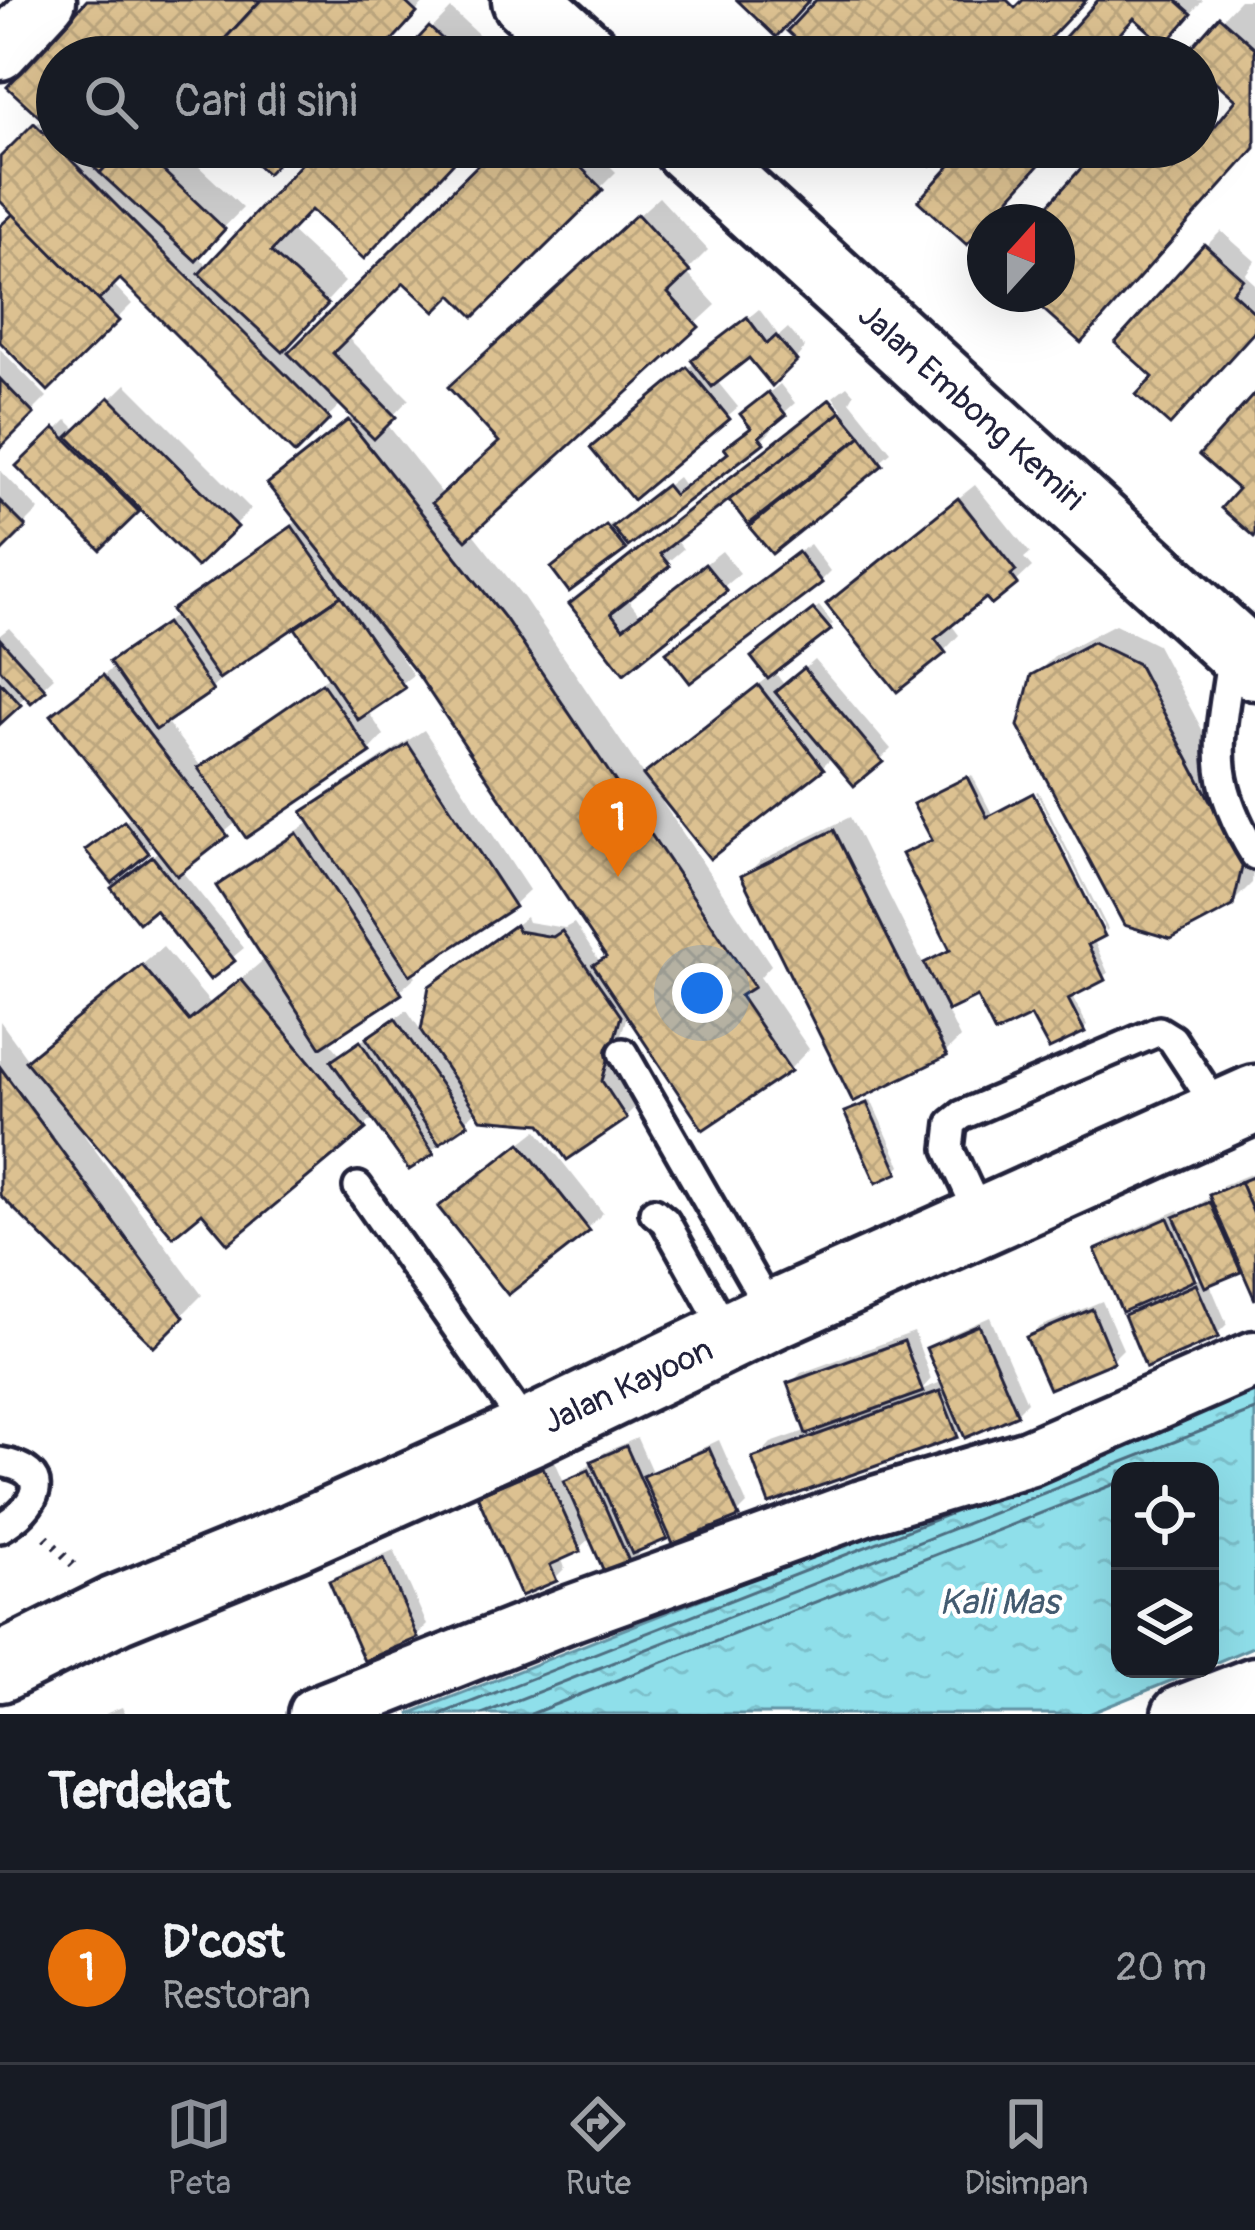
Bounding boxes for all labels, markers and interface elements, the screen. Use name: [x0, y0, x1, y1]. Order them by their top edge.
search box: [36, 36, 1219, 168]
icon: search: [78, 69, 144, 135]
text: Cari di sini: [174, 74, 358, 130]
north arrow: [967, 204, 1075, 312]
street label: Jalan Embong Kemiri: [849, 295, 1093, 519]
pin: 1: [579, 778, 657, 877]
your location: [672, 963, 732, 1023]
street label: Jalan Kayoon: [537, 1329, 719, 1443]
map controls: [1111, 1462, 1219, 1678]
button: locate: [1111, 1462, 1219, 1570]
button: layers: [1111, 1570, 1219, 1678]
water label: Kali Mas: [939, 1580, 1063, 1625]
text: Terdekat: [48, 1760, 230, 1824]
text: D'cost: [162, 1915, 284, 1971]
text: 1: [79, 1943, 95, 1992]
text: 20 m: [1115, 1943, 1207, 1992]
text: Restoran: [162, 1971, 311, 2020]
tab: Peta: [166, 2091, 232, 2204]
tab: Rute: [565, 2091, 631, 2204]
tab: Disimpan: [964, 2091, 1089, 2204]

